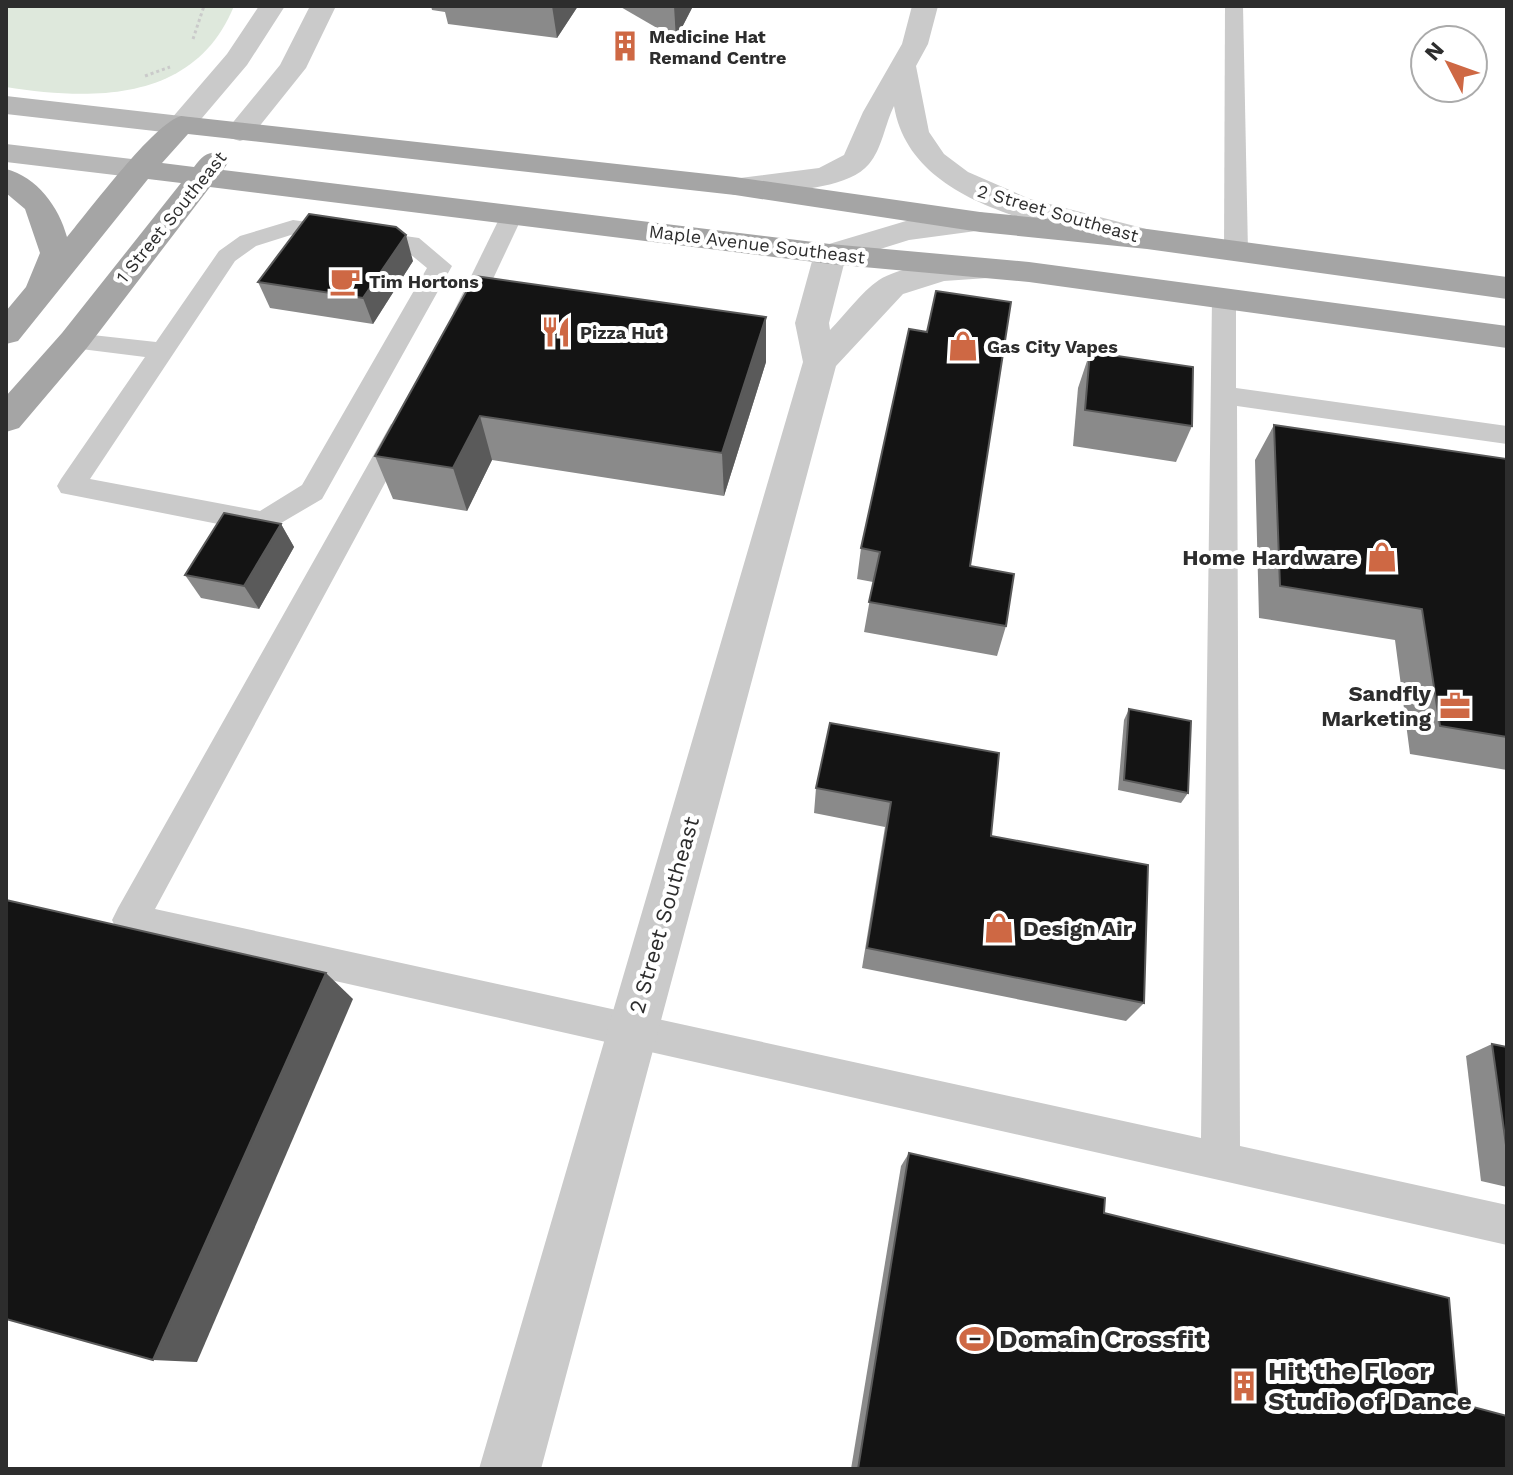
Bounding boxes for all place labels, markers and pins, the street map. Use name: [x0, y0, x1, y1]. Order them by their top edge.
place label: Medicine Hat Remand Centre: [649, 26, 786, 68]
building icon: Medicine Hat Remand Centre: [608, 29, 642, 63]
cafe icon: Tim Hortons: [328, 264, 362, 298]
place label: Tim Hortons: [369, 271, 479, 292]
restaurant icon: Pizza Hut: [539, 315, 573, 349]
place label: Pizza Hut: [580, 322, 664, 343]
shop icon: Gas City Vapes: [946, 329, 980, 363]
place label: Gas City Vapes: [987, 336, 1118, 357]
shop icon: Home Hardware: [1365, 540, 1399, 574]
place label: Home Hardware: [1182, 545, 1358, 570]
place label: Sandfly Marketing: [1321, 681, 1432, 731]
office icon: Sandfly Marketing: [1438, 689, 1472, 723]
shop icon: Design Air: [982, 911, 1016, 945]
place label: Design Air: [1023, 916, 1133, 941]
sports icon: Domain Crossfit: [958, 1322, 992, 1356]
place label: Domain Crossfit: [999, 1324, 1206, 1354]
place label: Hit the Floor Studio of Dance: [1268, 1356, 1472, 1416]
building icon: Hit the Floor Studio of Dance: [1227, 1369, 1261, 1403]

